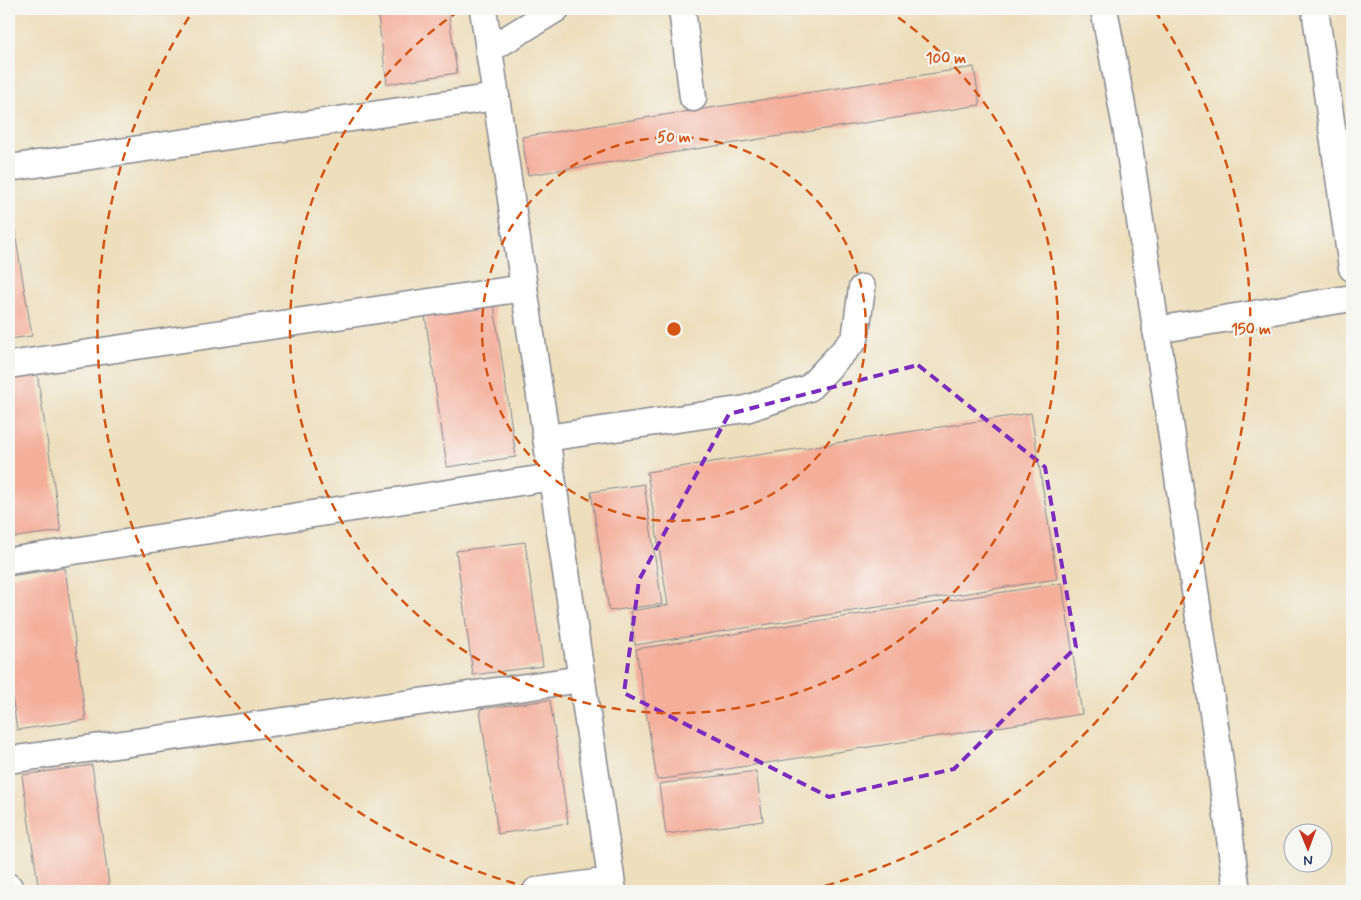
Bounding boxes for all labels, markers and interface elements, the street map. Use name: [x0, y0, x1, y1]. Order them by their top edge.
text: 100 m: [926, 49, 966, 69]
text: 50 m: [657, 128, 691, 148]
centre of rings: [665, 320, 683, 338]
text: 150 m: [1231, 320, 1271, 340]
north arrow: [1284, 822, 1334, 872]
text: N: [1303, 851, 1313, 869]

